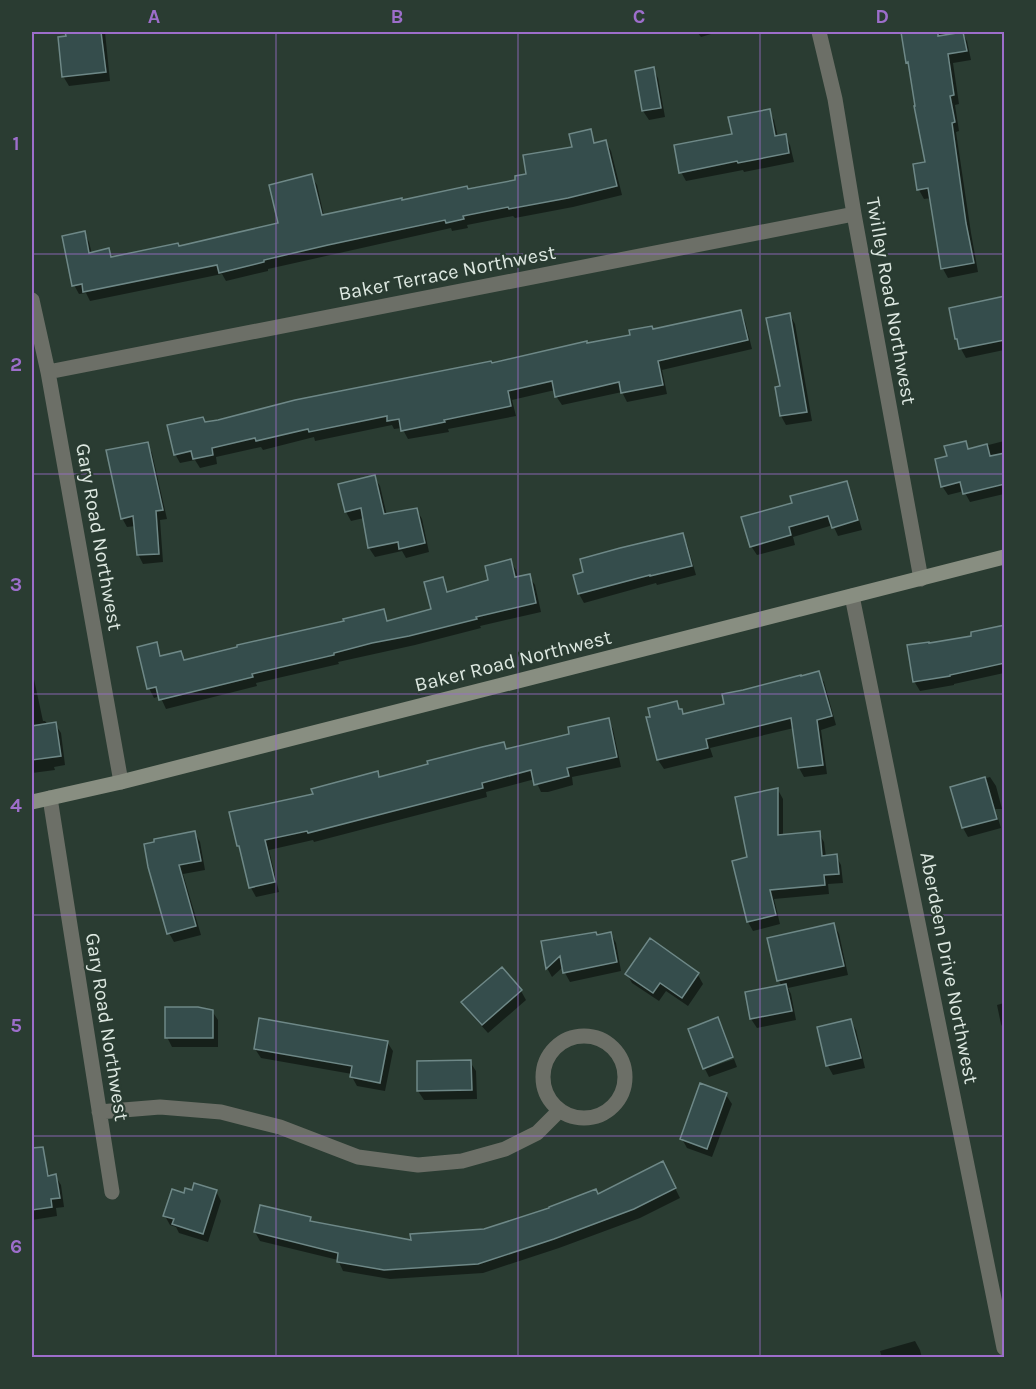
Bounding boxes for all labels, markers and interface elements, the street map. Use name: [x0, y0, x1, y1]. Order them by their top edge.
text: A: [148, 5, 161, 28]
text: B: [391, 5, 403, 28]
text: C: [633, 5, 645, 28]
text: D: [875, 5, 889, 28]
text: 1: [12, 132, 20, 155]
street label: Twilley Road Northwest: [861, 195, 921, 407]
street label: Baker Terrace Northwest: [336, 241, 558, 305]
text: 2: [10, 353, 22, 376]
street label: Gary Road Northwest: [71, 441, 127, 633]
text: 3: [10, 573, 22, 596]
street label: Baker Road Northwest: [412, 625, 614, 697]
text: 4: [10, 794, 22, 817]
street label: Aberdeen Drive Northwest: [915, 850, 983, 1086]
street label: Gary Road Northwest: [81, 931, 133, 1123]
text: 5: [10, 1014, 22, 1037]
text: 6: [10, 1235, 22, 1258]

